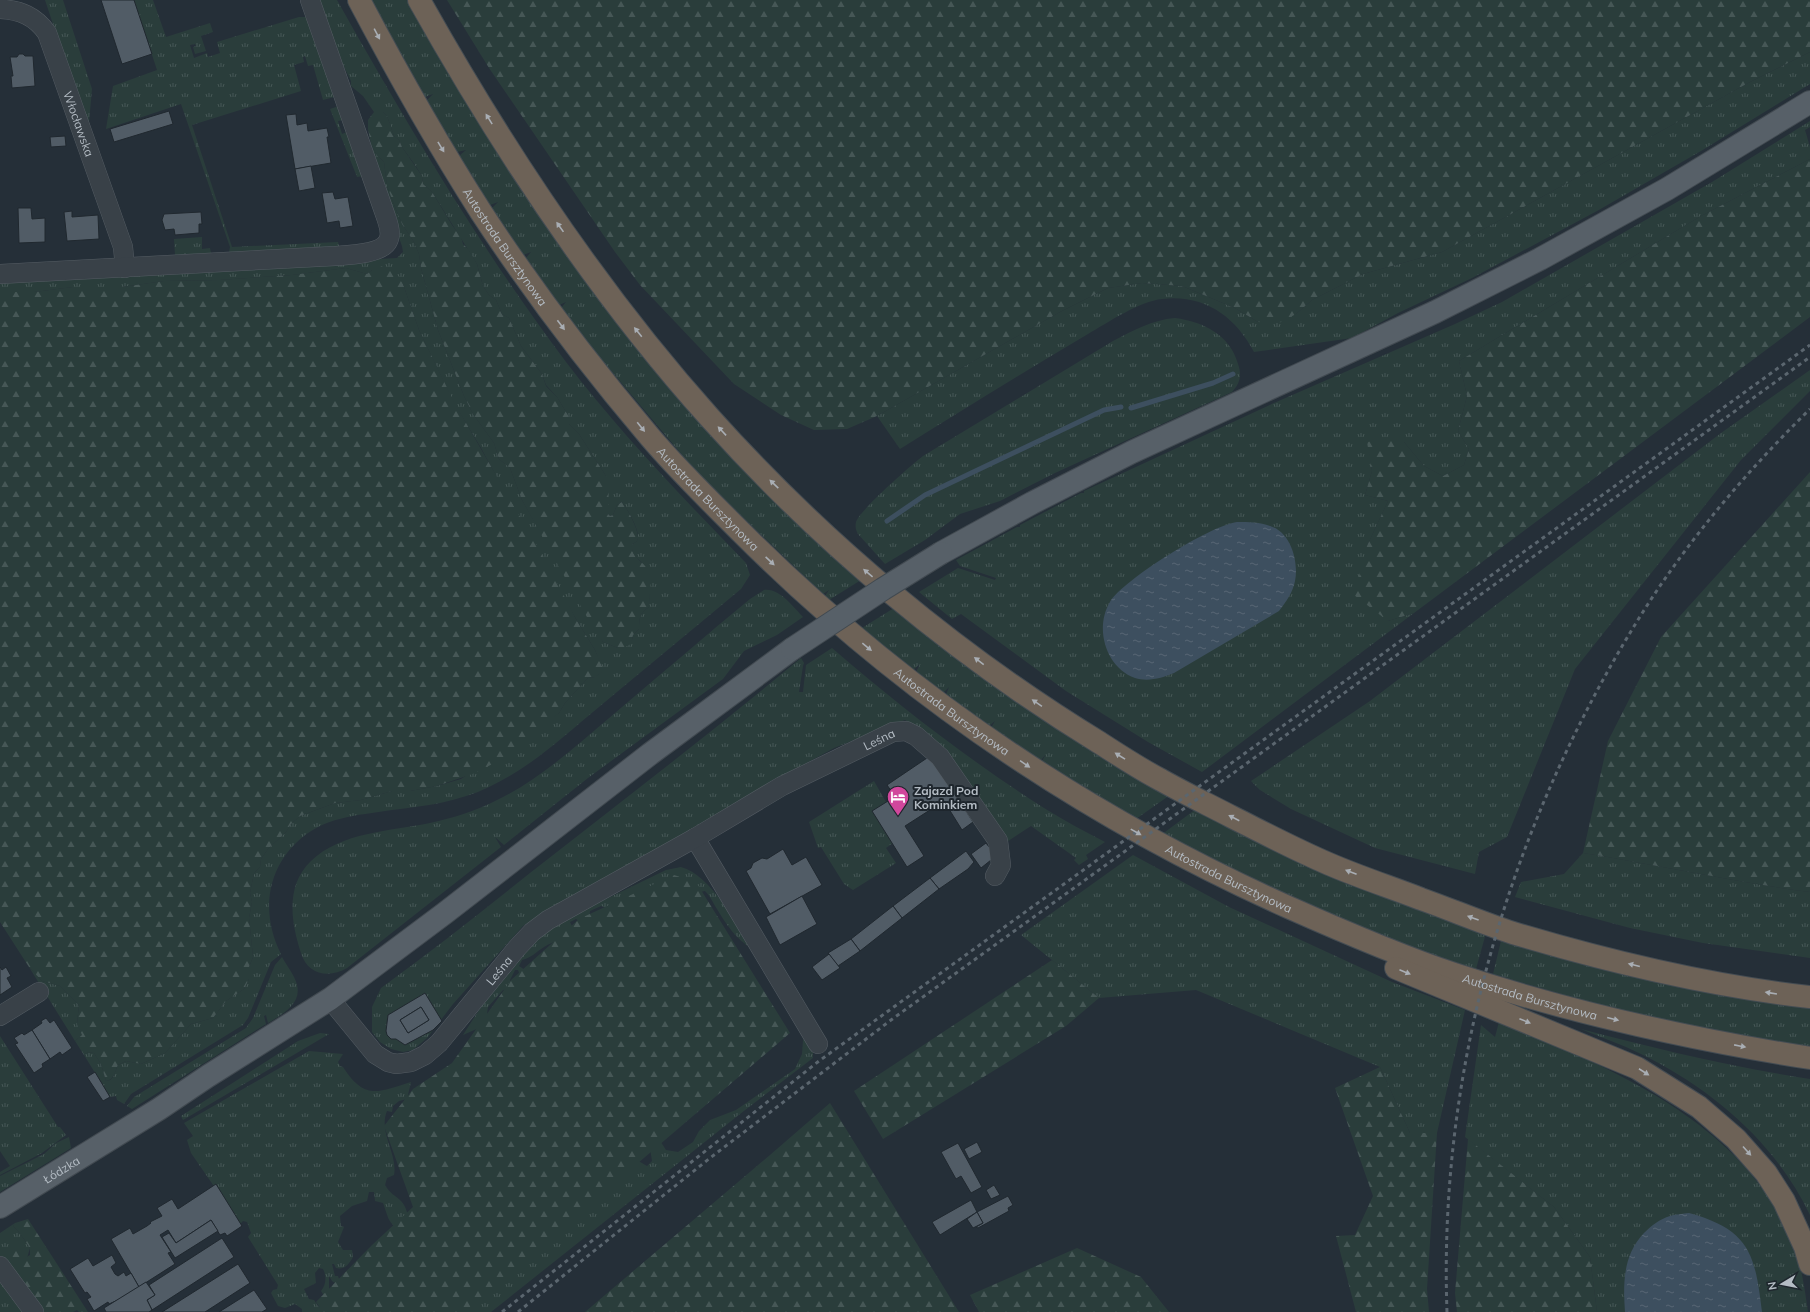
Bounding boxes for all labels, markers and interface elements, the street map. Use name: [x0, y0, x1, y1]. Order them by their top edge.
one-way arrow: [374, 29, 381, 40]
street label: Włocławska: [61, 89, 98, 158]
one-way arrow: [485, 114, 493, 124]
one-way arrow: [438, 141, 445, 153]
street label: Autostrada Bursztynowa: [460, 185, 551, 308]
one-way arrow: [557, 222, 564, 233]
one-way arrow: [557, 319, 565, 330]
one-way arrow: [633, 326, 642, 337]
one-way arrow: [637, 421, 646, 432]
one-way arrow: [717, 426, 727, 436]
street label: Autostrada Bursztynowa: [654, 443, 763, 553]
one-way arrow: [769, 479, 779, 489]
one-way arrow: [765, 556, 775, 566]
one-way arrow: [863, 568, 874, 577]
one-way arrow: [862, 643, 873, 652]
one-way arrow: [974, 657, 985, 666]
street label: Autostrada Bursztynowa: [891, 664, 1013, 758]
one-way arrow: [1031, 699, 1042, 707]
street label: Leśna: [861, 725, 897, 753]
one-way arrow: [1114, 752, 1126, 759]
one-way arrow: [1020, 760, 1031, 768]
place label: Zajazd Pod Kominkiem: [914, 783, 978, 812]
hotel icon: Zajazd Pod Kominkiem: [885, 784, 911, 817]
one-way arrow: [1229, 815, 1240, 821]
one-way arrow: [1130, 828, 1142, 835]
street label: Autostrada Bursztynowa: [1163, 841, 1295, 915]
one-way arrow: [1344, 869, 1356, 875]
one-way arrow: [1466, 914, 1478, 920]
street label: Leśna: [482, 953, 515, 988]
one-way arrow: [1627, 962, 1639, 968]
one-way arrow: [1399, 969, 1411, 975]
street label: Autostrada Bursztynowa: [1461, 970, 1599, 1023]
one-way arrow: [1765, 990, 1777, 996]
one-way arrow: [1606, 1016, 1619, 1022]
one-way arrow: [1519, 1019, 1531, 1025]
one-way arrow: [1734, 1043, 1746, 1049]
one-way arrow: [1639, 1068, 1649, 1076]
one-way arrow: [1742, 1146, 1751, 1157]
street label: Łódzka: [39, 1152, 82, 1187]
north arrow: [1762, 1264, 1802, 1304]
text: N: [1765, 1280, 1780, 1291]

